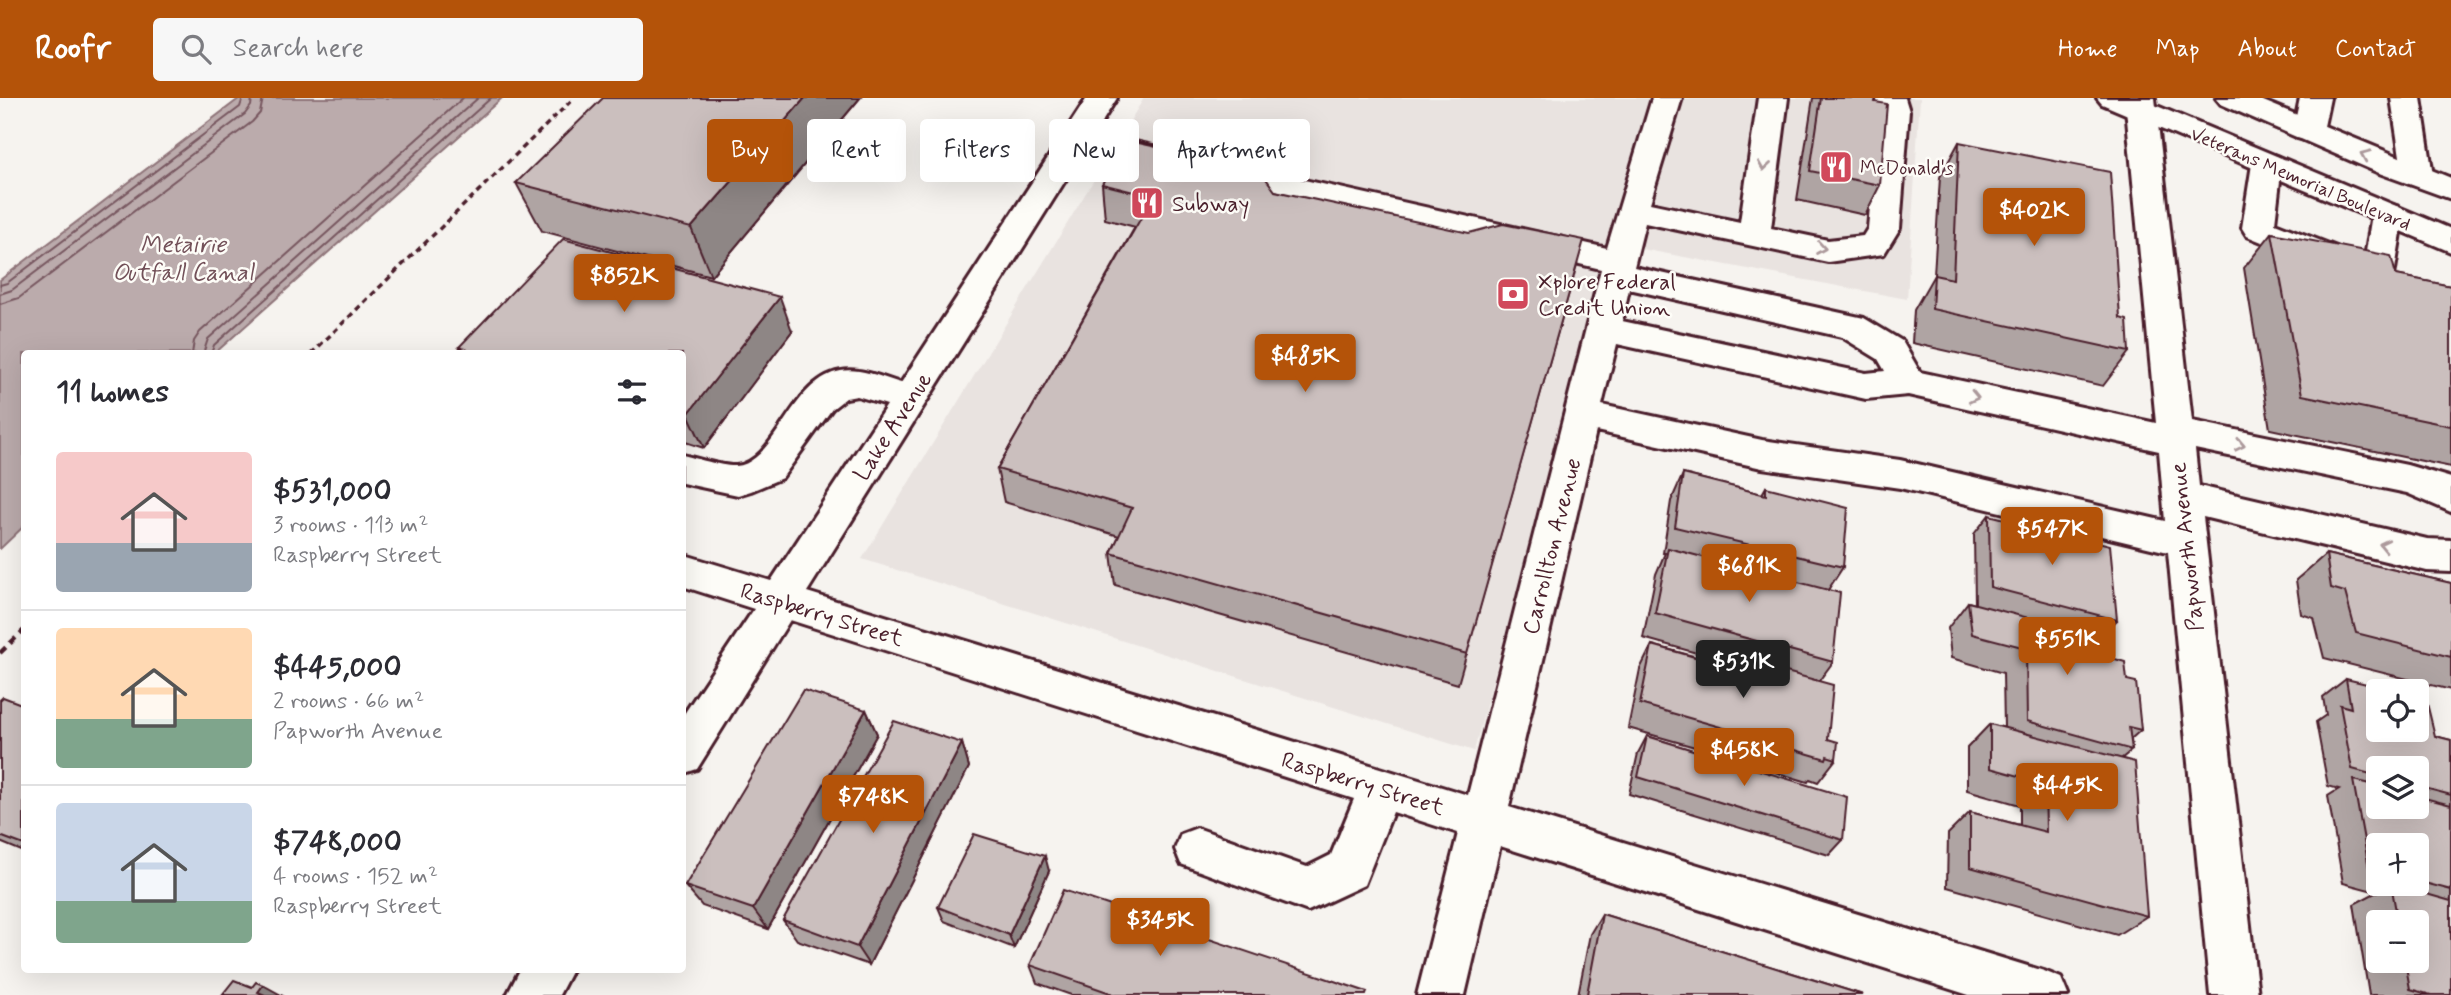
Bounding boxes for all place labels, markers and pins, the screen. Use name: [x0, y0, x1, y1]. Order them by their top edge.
restaurant icon: McDonald's: [1817, 148, 1855, 186]
place label: McDonald's: [1860, 156, 1954, 181]
restaurant icon: Subway: [1128, 184, 1166, 222]
pin: $402K: [1985, 188, 2083, 248]
place label: Subway: [1172, 190, 1249, 220]
pin: $852K: [575, 254, 673, 314]
place label: Xplore Federal Credit Union: [1538, 268, 1676, 324]
bank icon: Xplore Federal Credit Union: [1494, 275, 1532, 313]
pin: $485K: [1256, 334, 1354, 394]
pin: $547K: [2003, 508, 2101, 567]
pin: $681K: [1700, 545, 1798, 604]
pin: $551K: [2018, 618, 2116, 677]
pin: $531K: [1694, 640, 1792, 700]
pin: $458K: [1695, 728, 1793, 788]
pin: $445K: [2018, 764, 2116, 823]
pin: $748K: [824, 776, 922, 835]
pin: $345K: [1111, 898, 1209, 958]

